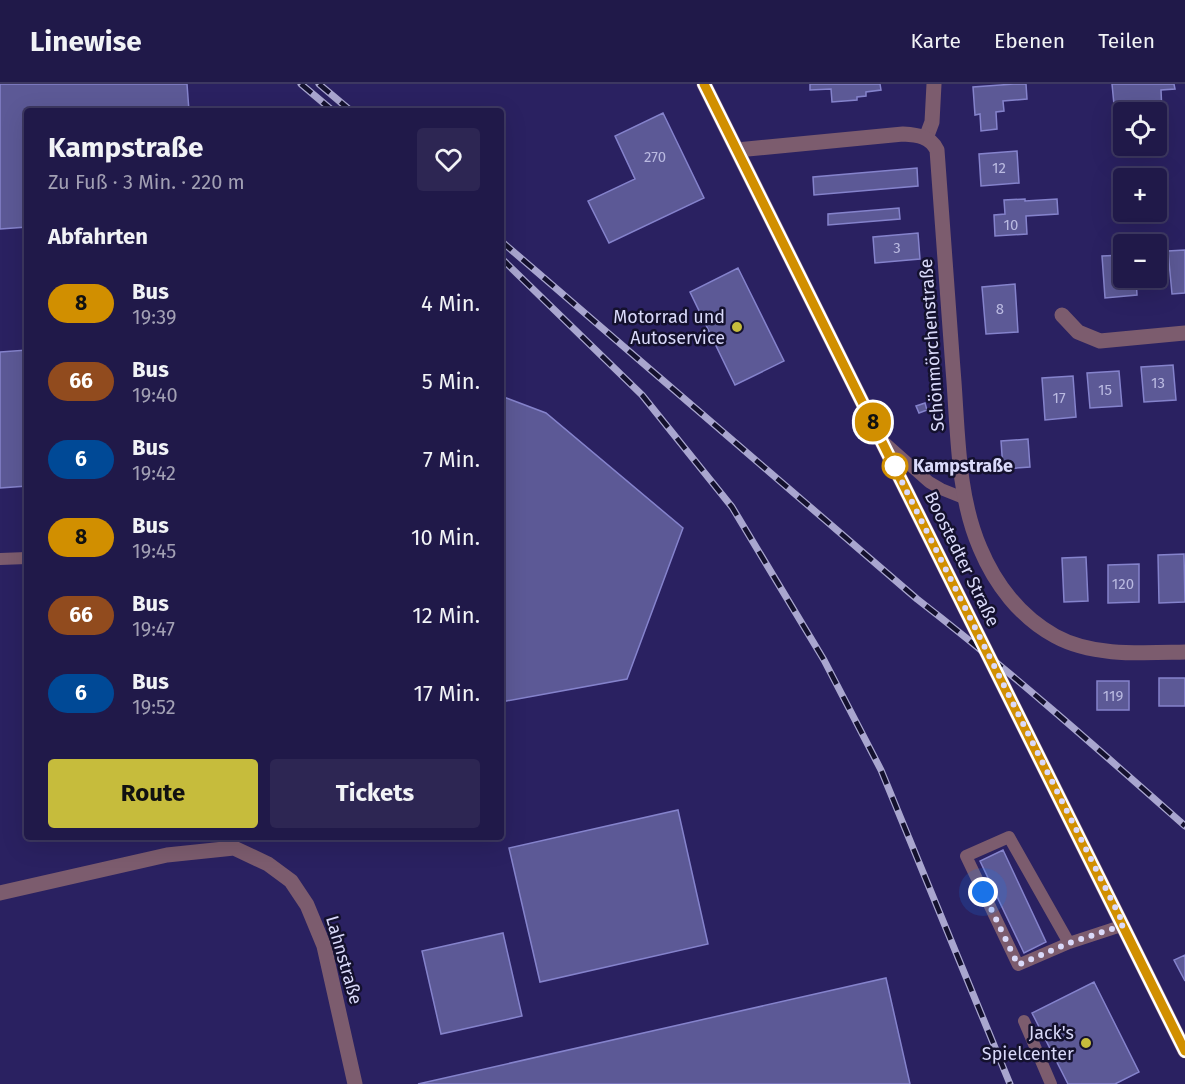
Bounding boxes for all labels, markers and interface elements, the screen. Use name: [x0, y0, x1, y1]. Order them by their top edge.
text: Linewise: [30, 25, 142, 58]
text: Karte: [910, 28, 961, 54]
text: Ebenen: [994, 28, 1065, 54]
text: Teilen: [1098, 28, 1155, 54]
map controls: [1113, 102, 1167, 288]
button: locate: [1113, 102, 1167, 156]
button: heart: [417, 128, 480, 191]
text: Kampstraße: [48, 131, 204, 164]
house number: 270: [644, 148, 666, 166]
house number: 12: [992, 159, 1006, 177]
button: +: [1113, 168, 1167, 222]
text: Zu Fuß · 3 Min. · 220 m: [48, 170, 245, 194]
house number: 10: [1004, 216, 1018, 234]
text: Abfahrten: [48, 223, 148, 250]
button: −: [1113, 234, 1167, 288]
house number: 3: [893, 239, 901, 257]
street label: Schönmörchenstraße: [915, 258, 949, 432]
text: Bus: [132, 278, 169, 305]
text: 8: [75, 290, 87, 316]
text: 4 Min.: [421, 290, 480, 317]
house number: 8: [996, 300, 1004, 318]
text: 19:39: [132, 305, 176, 329]
place label: Motorrad und Autoservice: [613, 306, 725, 349]
marker: Motorrad und Autoservice: [730, 320, 744, 334]
text: Bus: [132, 356, 169, 383]
text: 66: [69, 368, 93, 394]
text: 5 Min.: [422, 368, 480, 395]
house number: 13: [1151, 374, 1165, 392]
house number: 15: [1098, 381, 1112, 399]
text: 19:40: [132, 383, 178, 407]
house number: 17: [1052, 389, 1066, 407]
line badge: 8: [854, 402, 892, 442]
text: 8: [867, 409, 879, 435]
text: Bus: [132, 434, 169, 461]
text: 6: [75, 446, 87, 472]
text: 7 Min.: [423, 446, 480, 473]
marker: Kampstraße: [882, 453, 908, 479]
place label: Kampstraße: [913, 455, 1013, 477]
text: 19:42: [132, 461, 176, 485]
street label: Boostedter Straße: [920, 488, 1004, 630]
text: Bus: [132, 512, 169, 539]
text: 8: [75, 524, 87, 550]
text: 10 Min.: [411, 524, 480, 551]
text: 19:45: [132, 539, 176, 563]
house number: 120: [1112, 575, 1134, 593]
text: Bus: [132, 590, 169, 617]
text: 66: [69, 602, 93, 628]
text: 12 Min.: [412, 602, 480, 629]
text: 19:47: [132, 617, 175, 641]
text: Bus: [132, 668, 169, 695]
text: 6: [75, 680, 87, 706]
text: 17 Min.: [413, 680, 480, 707]
house number: 119: [1103, 687, 1123, 705]
text: 19:52: [132, 695, 176, 719]
button: Route: [48, 759, 258, 828]
button: Tickets: [270, 759, 480, 828]
your location: [968, 877, 998, 907]
street label: Lahnstraße: [321, 913, 367, 1007]
place label: Jack's Spielcenter: [982, 1022, 1074, 1065]
marker: Jack's Spielcenter: [1079, 1036, 1093, 1050]

